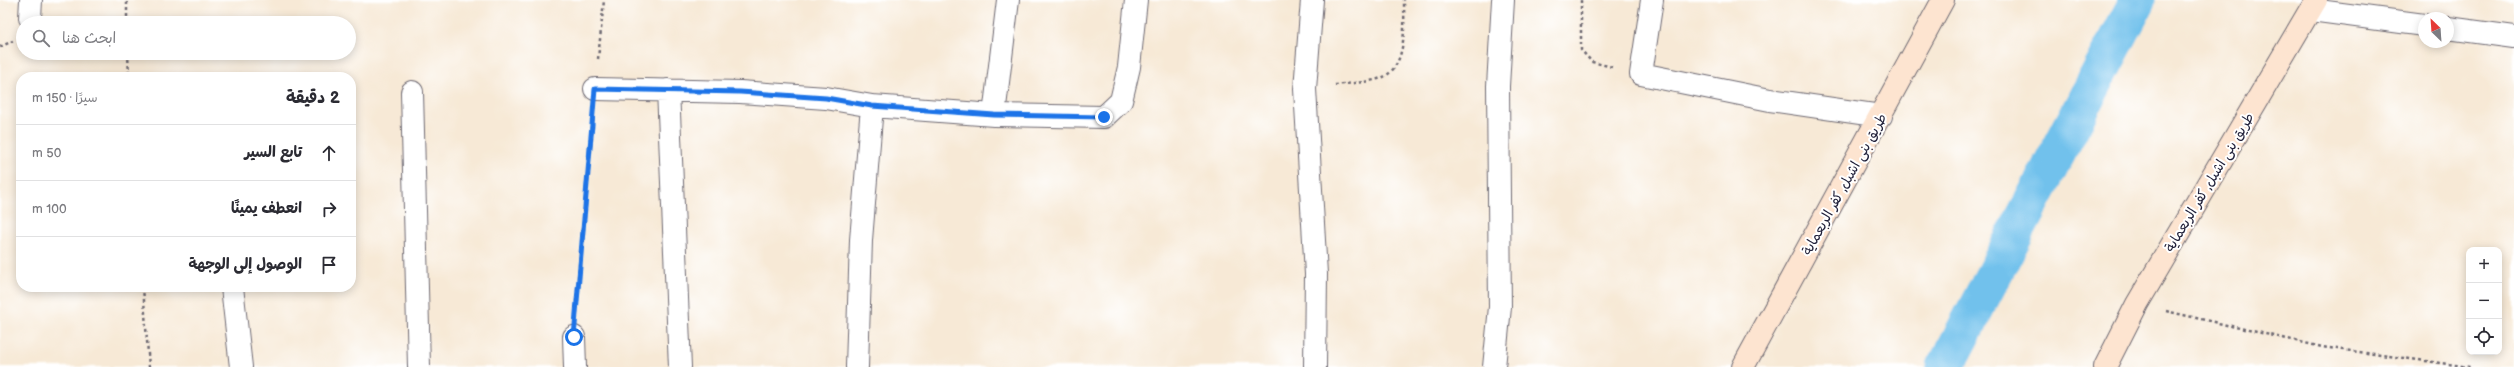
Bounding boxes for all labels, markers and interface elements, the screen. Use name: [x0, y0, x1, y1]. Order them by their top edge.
north arrow: [2418, 12, 2454, 48]
search box: [16, 16, 356, 60]
icon: search: [30, 27, 52, 49]
text: ابحث هنا: [62, 29, 116, 48]
text: 2 دقيقة: [286, 88, 340, 108]
text: سيرًا · 150 m: [32, 90, 98, 106]
route end: [1095, 108, 1113, 126]
street label: طريق بنى اشبل, كفر الربعماية: [1798, 110, 1891, 258]
street label: طريق بنى اشبل, كفر الربعماية: [2161, 110, 2258, 255]
icon: ahead: [318, 142, 340, 164]
text: تابع السير: [244, 143, 302, 162]
text: 50 m: [32, 145, 61, 161]
icon: right: [318, 198, 340, 220]
text: انعطف يمينًا: [231, 199, 302, 218]
text: 100 m: [32, 201, 67, 217]
map controls: [2466, 247, 2502, 355]
button: +: [2466, 247, 2502, 283]
icon: arrive: [318, 254, 340, 276]
text: الوصول إلى الوجهة: [188, 255, 302, 274]
button: −: [2466, 283, 2502, 319]
button: locate: [2466, 319, 2502, 355]
route start: [565, 328, 583, 346]

